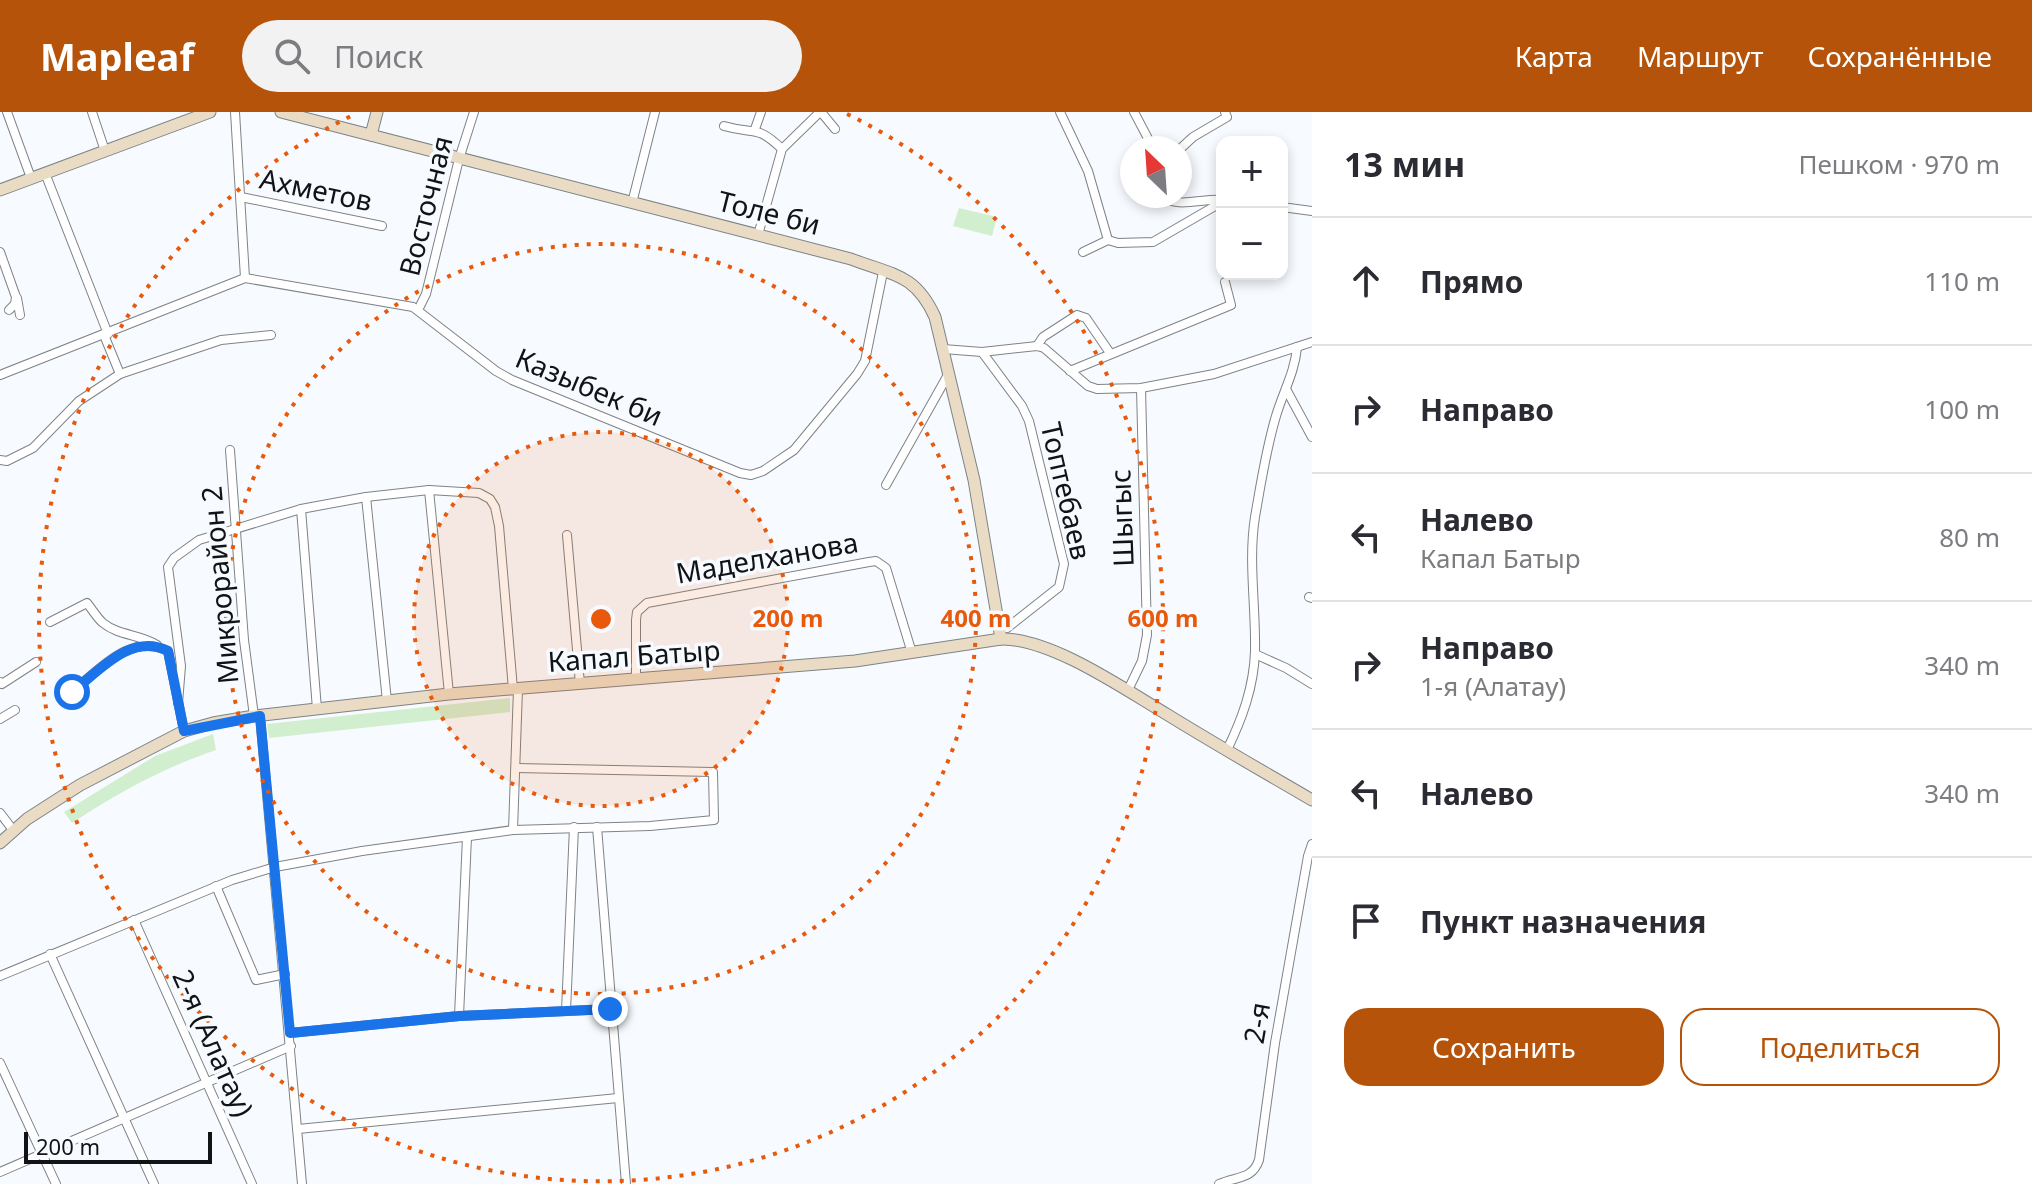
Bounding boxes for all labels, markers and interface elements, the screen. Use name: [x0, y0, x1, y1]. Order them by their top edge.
search box: [242, 20, 802, 92]
text: Mapleaf: [40, 30, 194, 82]
icon: search: [270, 34, 314, 78]
text: Поиск: [334, 36, 423, 77]
text: Карта: [1515, 37, 1593, 75]
text: Маршрут: [1637, 37, 1763, 75]
text: Сохранённые: [1807, 37, 1992, 75]
street label: Восточная: [389, 132, 461, 280]
north arrow: [1120, 136, 1192, 208]
map controls: [1216, 136, 1288, 280]
button: +: [1216, 136, 1288, 208]
text: 13 мин: [1344, 141, 1465, 187]
text: Пешком · 970 m: [1798, 146, 2000, 182]
street label: Ахметов: [257, 159, 376, 219]
street label: Толе би: [714, 181, 824, 243]
button: −: [1216, 208, 1288, 280]
icon: ahead: [1344, 259, 1388, 303]
text: Прямо: [1420, 261, 1524, 302]
text: 110 m: [1924, 263, 2000, 299]
street label: Казыбек би: [510, 338, 669, 434]
icon: right: [1344, 387, 1388, 431]
text: Направо: [1420, 389, 1554, 430]
text: 100 m: [1924, 391, 2000, 427]
street label: Топтебаев: [1033, 418, 1101, 563]
street label: Шыгыс: [1100, 469, 1142, 567]
street label: Микрорайон 2: [191, 485, 247, 686]
text: Налево: [1420, 499, 1534, 540]
icon: left: [1344, 515, 1388, 559]
text: 80 m: [1939, 519, 2000, 555]
street label: Маделханова: [673, 522, 861, 592]
text: Капал Батыр: [1420, 540, 1580, 576]
text: 200 m: [753, 601, 823, 634]
text: 400 m: [941, 601, 1011, 634]
text: 600 m: [1128, 601, 1198, 634]
centre of rings: [587, 605, 615, 633]
text: Направо: [1420, 627, 1554, 668]
street label: Капал Батыр: [546, 630, 721, 680]
icon: right: [1344, 643, 1388, 687]
text: 340 m: [1924, 647, 2000, 683]
text: 1-я (Алатау): [1420, 668, 1566, 704]
route start: [54, 674, 90, 710]
icon: left: [1344, 771, 1388, 815]
text: Налево: [1420, 773, 1534, 814]
text: 340 m: [1924, 775, 2000, 811]
icon: arrive: [1344, 899, 1388, 943]
text: Пункт назначения: [1420, 901, 1706, 942]
street label: 2-я (Алатау): [165, 963, 263, 1122]
route end: [592, 991, 628, 1027]
street label: 2-я: [1234, 999, 1278, 1046]
button: Сохранить: [1344, 1008, 1664, 1086]
button: Поделиться: [1680, 1008, 2000, 1086]
scale bar: [24, 1128, 212, 1164]
text: 200 m: [36, 1131, 100, 1161]

